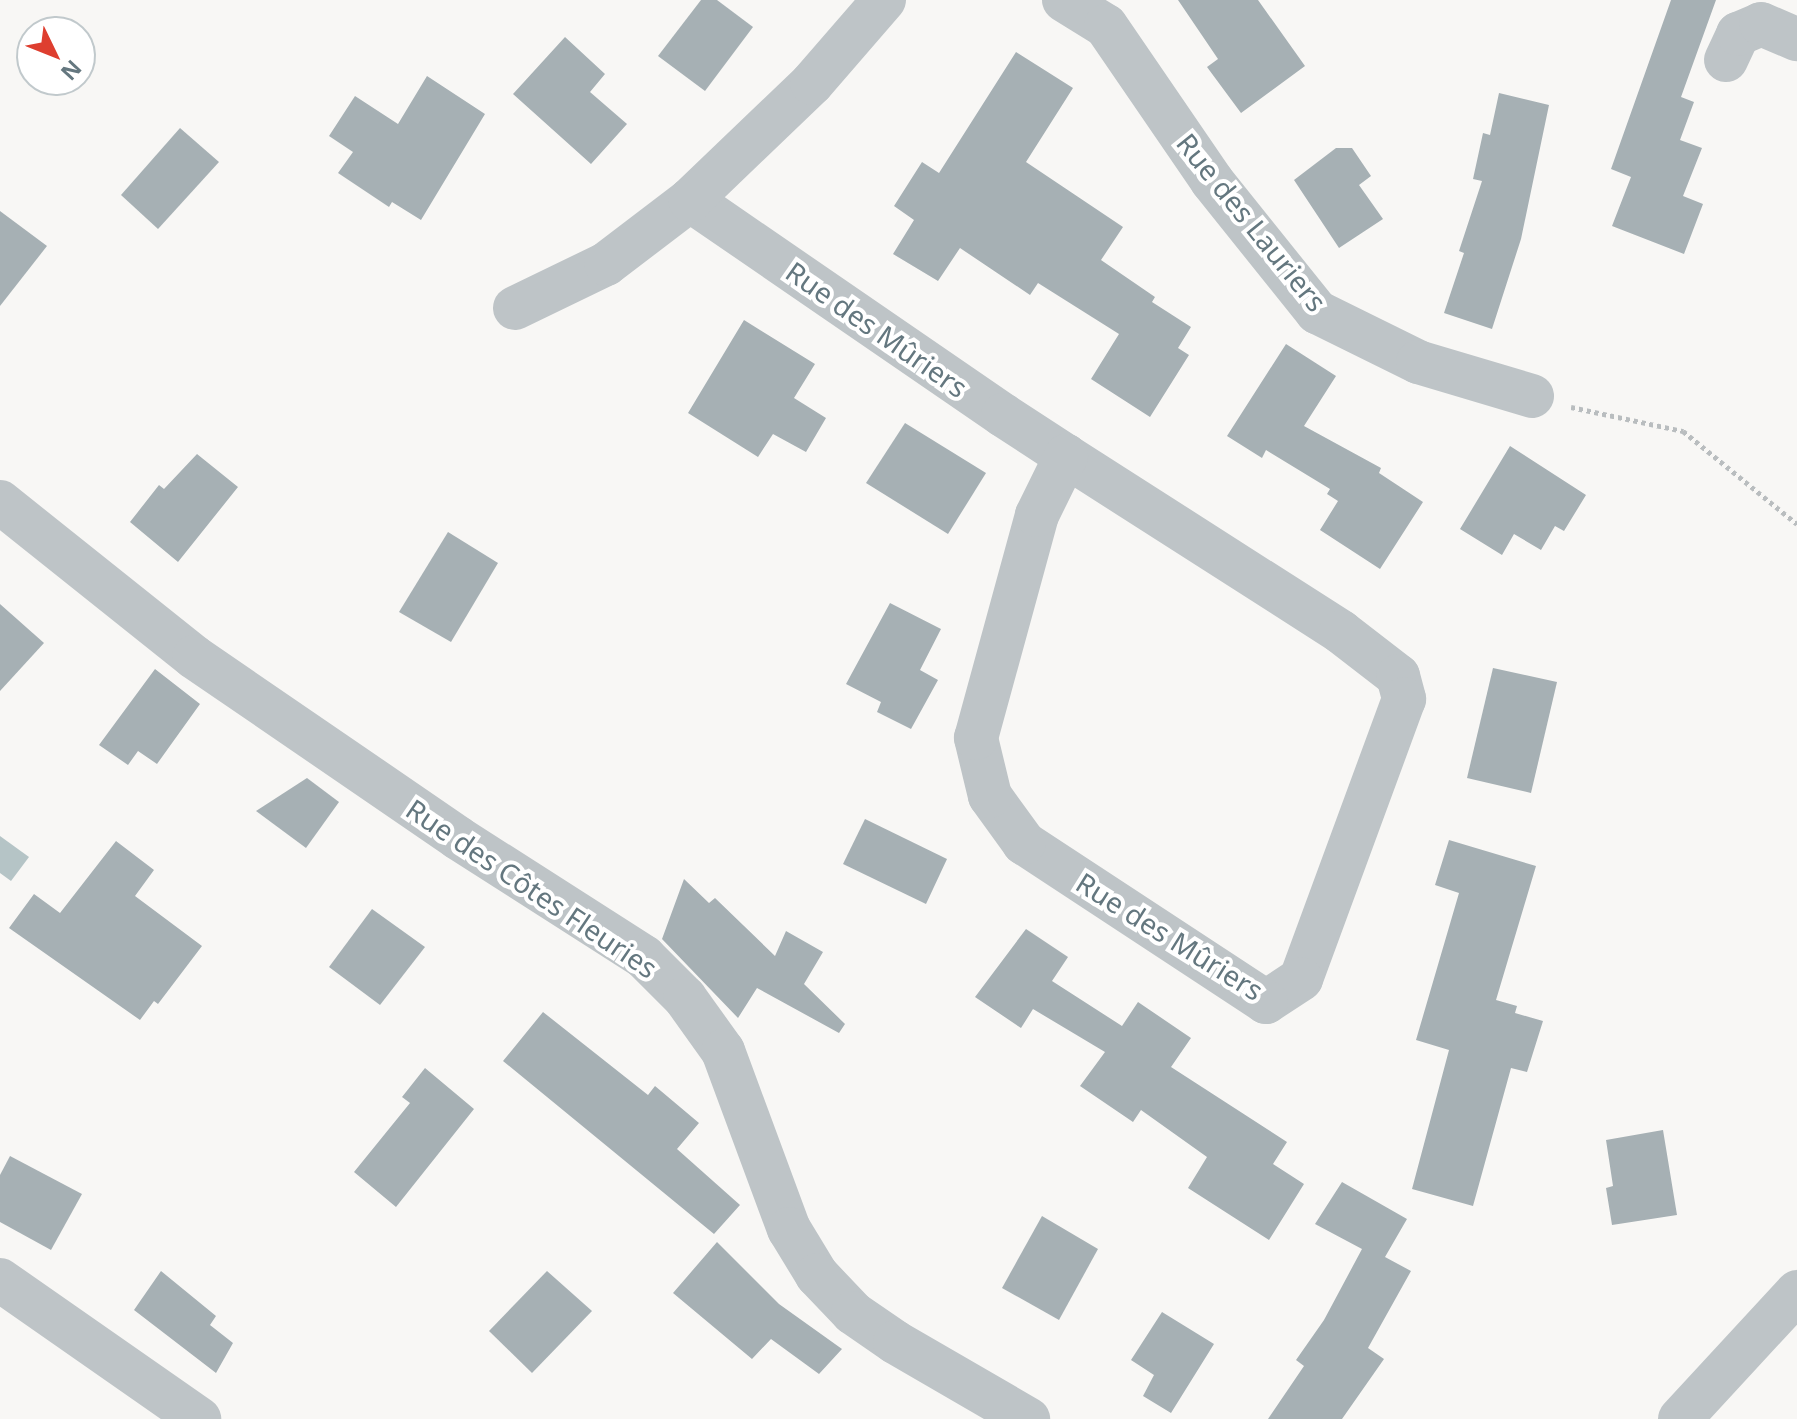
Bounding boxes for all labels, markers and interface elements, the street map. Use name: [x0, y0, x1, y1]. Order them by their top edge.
north arrow: [16, 16, 96, 96]
text: N: [55, 54, 89, 88]
street label: Rue des Lauriers: [1170, 126, 1334, 318]
street label: Rue des Mûriers: [780, 254, 974, 404]
street label: Rue des Côtes Fleuries: [400, 791, 664, 985]
street label: Rue des Mûriers: [1070, 865, 1270, 1007]

